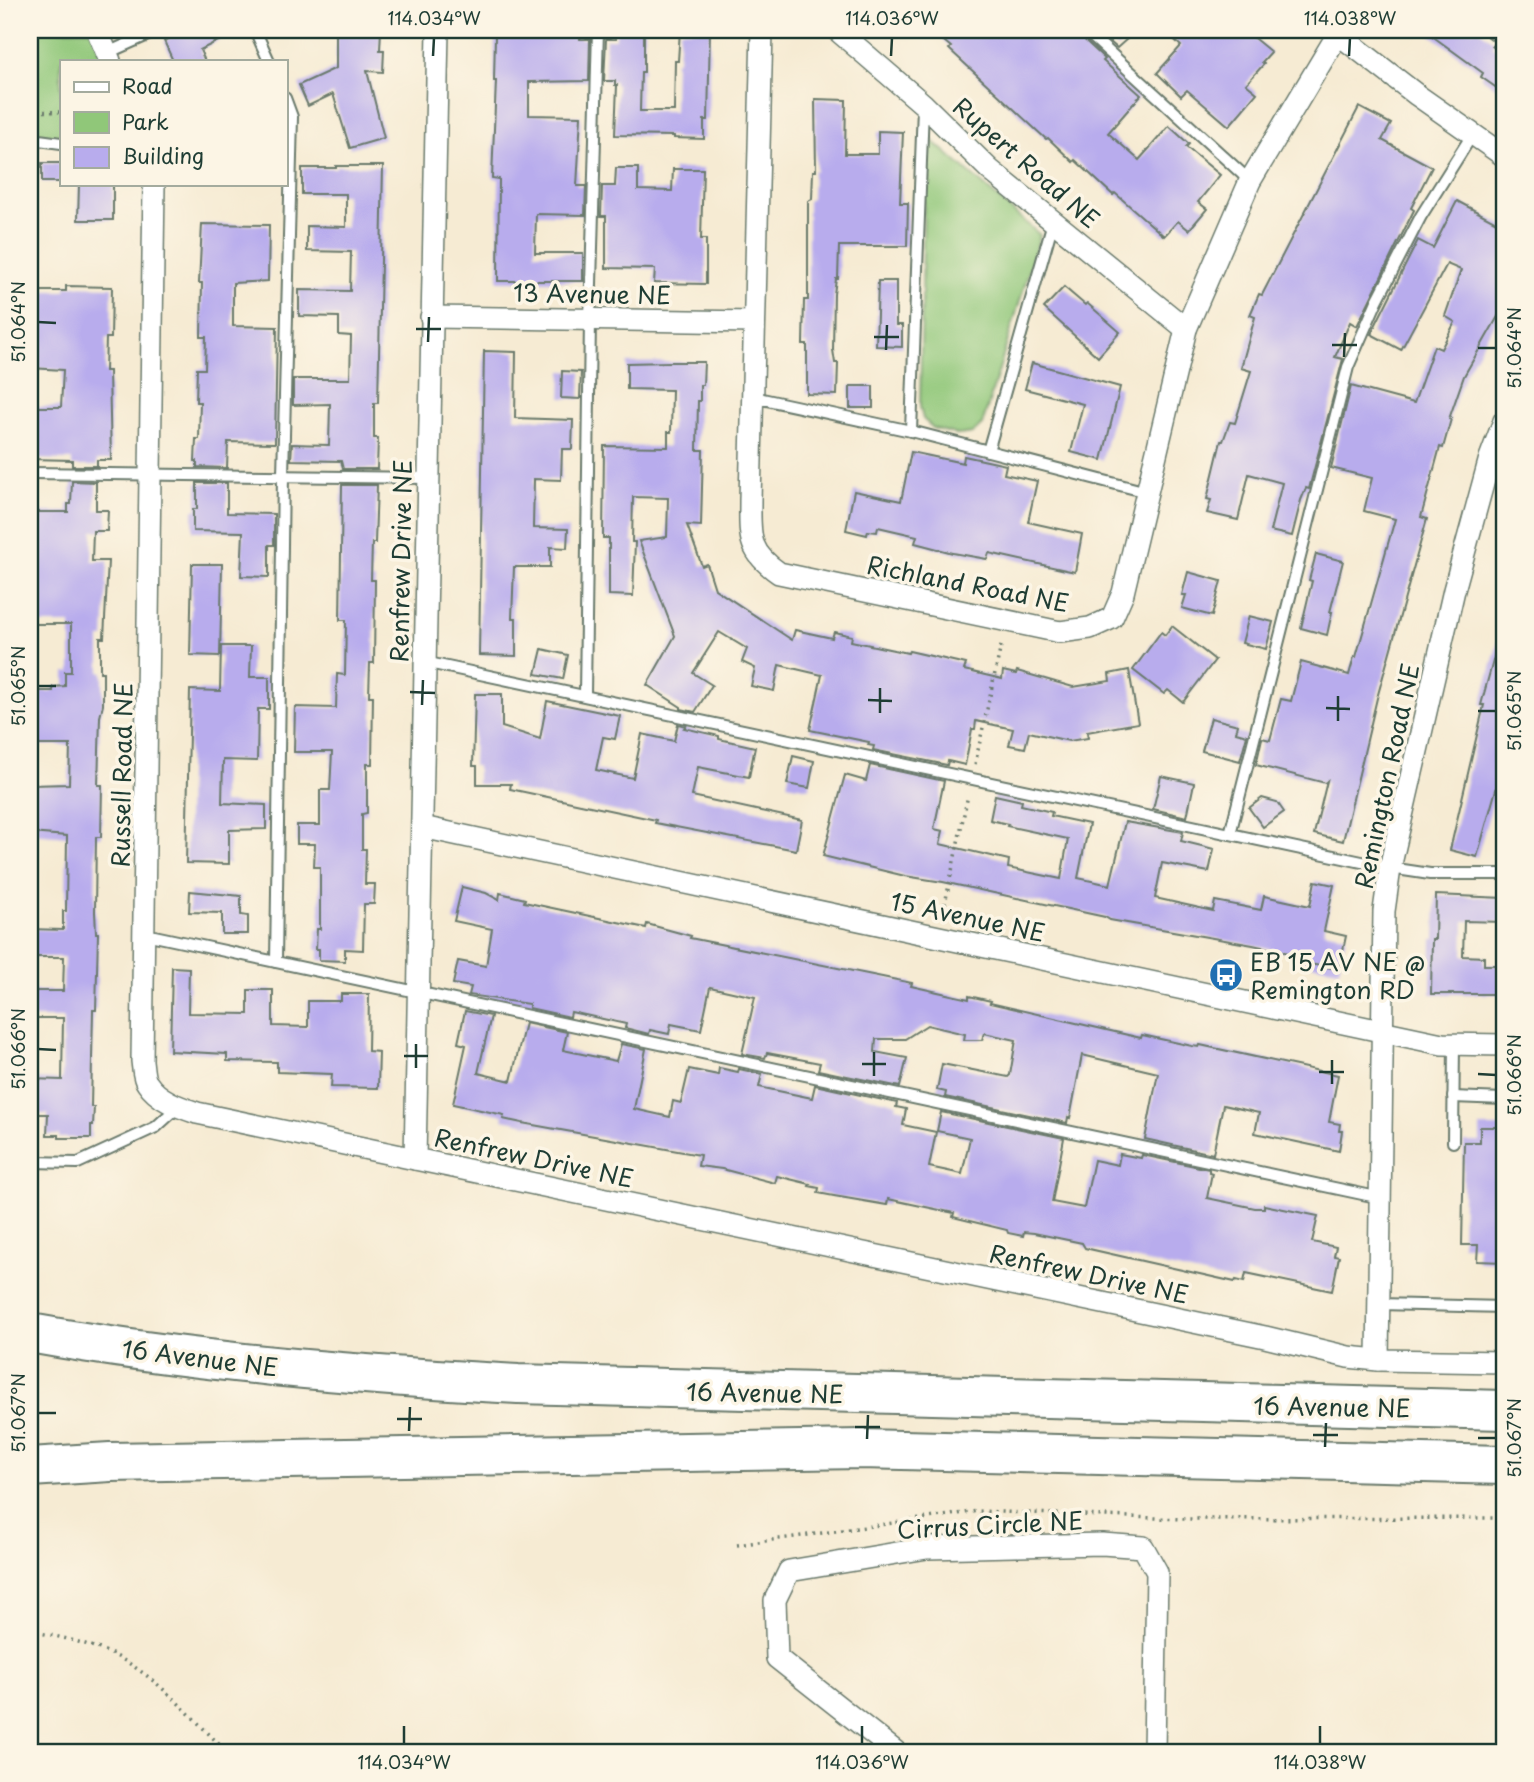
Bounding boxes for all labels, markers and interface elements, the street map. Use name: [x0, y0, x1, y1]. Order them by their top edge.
text: 114.034°W: [387, 4, 481, 31]
text: 114.036°W: [845, 4, 939, 31]
text: 114.038°W: [1304, 4, 1397, 31]
legend: [60, 60, 287, 186]
text: Road: [122, 69, 173, 101]
street label: Rupert Road NE: [946, 88, 1108, 236]
text: Park: [122, 105, 169, 137]
text: Building: [122, 139, 204, 171]
street label: 13 Avenue NE: [513, 274, 671, 312]
text: 51.064°N: [4, 281, 31, 363]
text: 51.064°N: [1500, 307, 1527, 389]
street label: Renfrew Drive NE: [380, 459, 420, 663]
street label: Richland Road NE: [864, 546, 1072, 620]
text: 51.065°N: [4, 645, 31, 727]
street label: Remington Road NE: [1345, 660, 1427, 892]
text: 51.065°N: [1500, 670, 1527, 752]
street label: Russell Road NE: [101, 682, 141, 868]
street label: 15 Avenue NE: [887, 882, 1049, 950]
place label: EB 15 AV NE @ Remington RD: [1250, 943, 1425, 1007]
bus stop icon: EB 15 AV NE @ Remington RD: [1207, 956, 1245, 994]
text: 51.066°N: [4, 1008, 31, 1090]
text: 51.066°N: [1500, 1034, 1527, 1116]
street label: Renfrew Drive NE: [431, 1118, 637, 1196]
street label: Renfrew Drive NE: [986, 1234, 1192, 1312]
street label: 16 Avenue NE: [120, 1330, 280, 1384]
text: 51.067°N: [4, 1373, 31, 1453]
street label: 16 Avenue NE: [686, 1373, 844, 1411]
street label: 16 Avenue NE: [1253, 1387, 1411, 1425]
text: 51.067°N: [1500, 1398, 1527, 1478]
street label: Cirrus Circle NE: [896, 1501, 1084, 1547]
text: 114.034°W: [357, 1748, 451, 1775]
text: 114.036°W: [815, 1748, 909, 1775]
text: 114.038°W: [1274, 1748, 1367, 1775]

